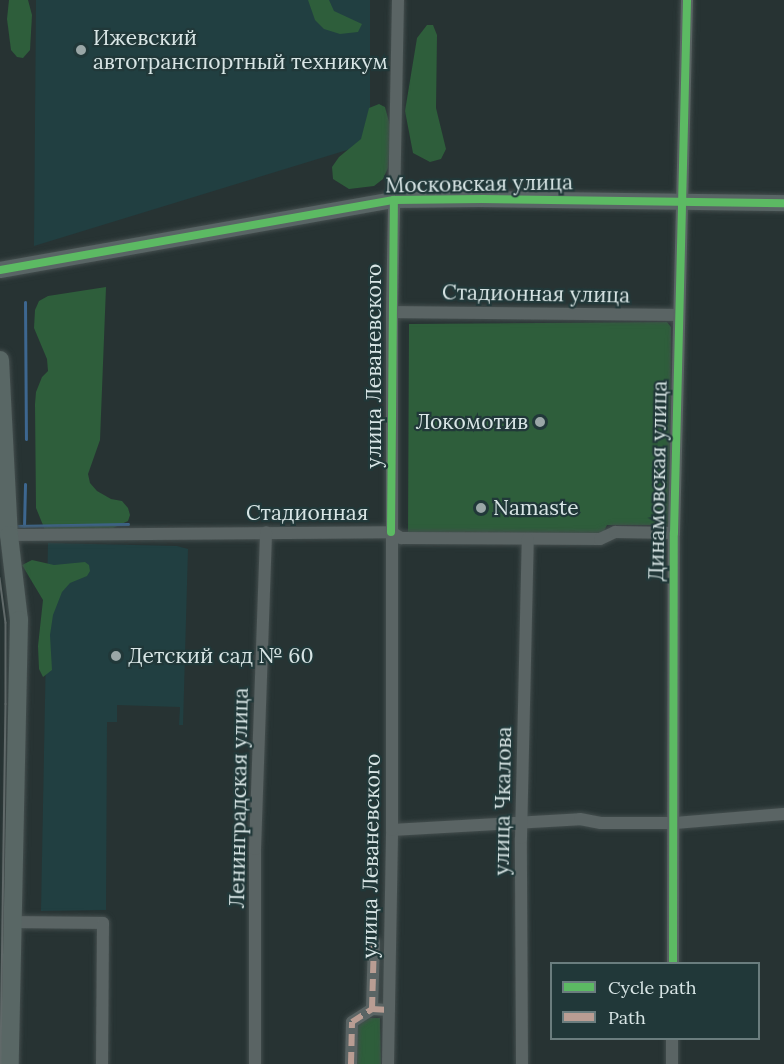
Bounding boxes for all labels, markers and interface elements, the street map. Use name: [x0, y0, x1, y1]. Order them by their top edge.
place label: Ижевский автотранспортный техникум: [93, 25, 388, 75]
marker: Ижевский автотранспортный техникум: [74, 43, 88, 57]
street label: Московская улица: [385, 170, 573, 198]
street label: улица Леваневского: [361, 264, 387, 468]
street label: Стадионная улица: [442, 280, 630, 308]
street label: Динамовская улица: [644, 380, 672, 582]
place label: Локомотив: [416, 409, 528, 435]
marker: Локомотив: [533, 415, 547, 429]
place label: Namaste: [493, 495, 579, 521]
street label: Стадионная: [246, 500, 368, 526]
marker: Namaste: [474, 501, 488, 515]
place label: Детский сад № 60: [128, 643, 314, 669]
marker: Детский сад № 60: [109, 649, 123, 663]
street label: Ленинградская улица: [224, 688, 254, 908]
street label: улица Чкалова: [489, 726, 517, 876]
street label: улица Леваневского: [357, 753, 385, 959]
legend: [550, 962, 760, 1040]
text: Cycle path: [608, 976, 697, 999]
text: Path: [608, 1006, 646, 1029]

